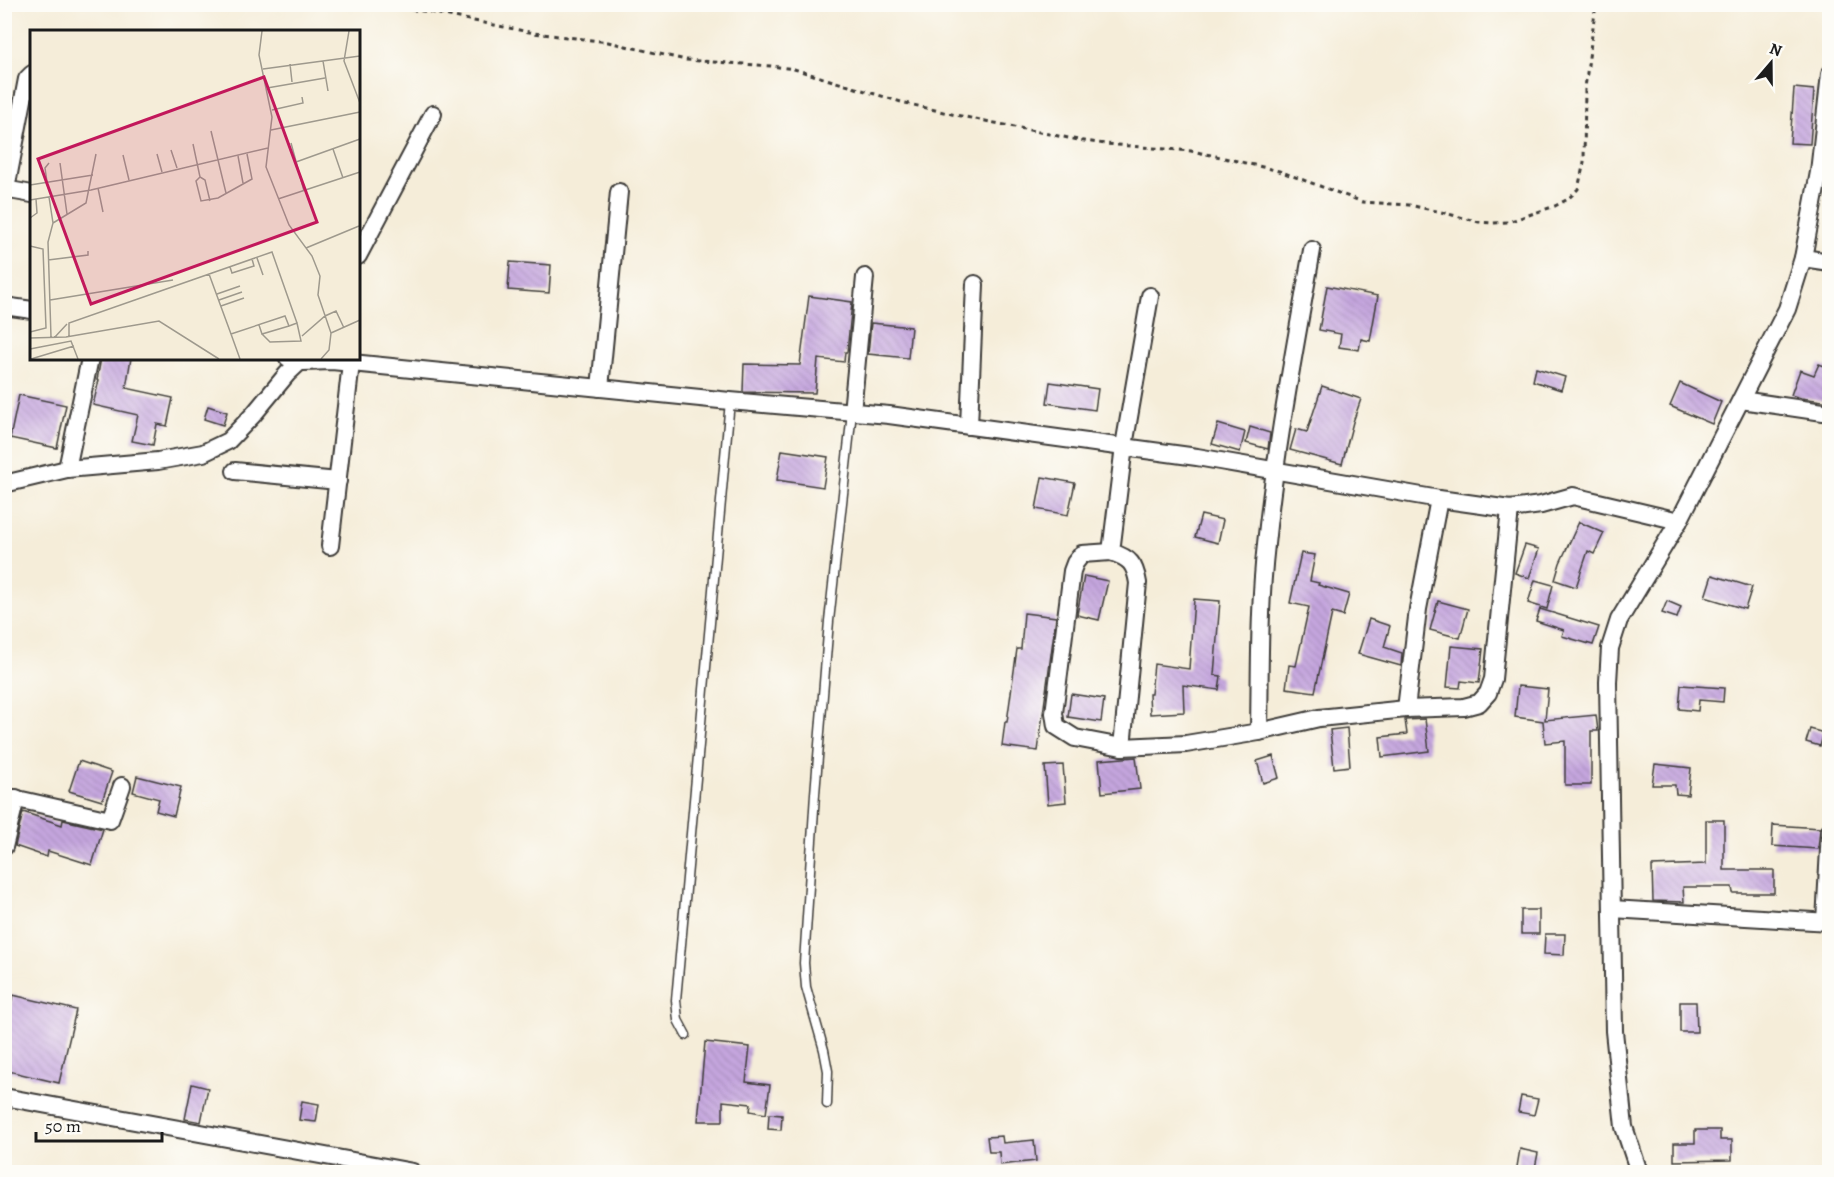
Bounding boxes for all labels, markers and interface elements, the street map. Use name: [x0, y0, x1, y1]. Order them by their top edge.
inset map: [30, 30, 360, 360]
north arrow: [1741, 33, 1801, 93]
text: N: [1767, 38, 1785, 62]
scale bar: [36, 1105, 162, 1143]
text: 50 m: [45, 1114, 81, 1138]

